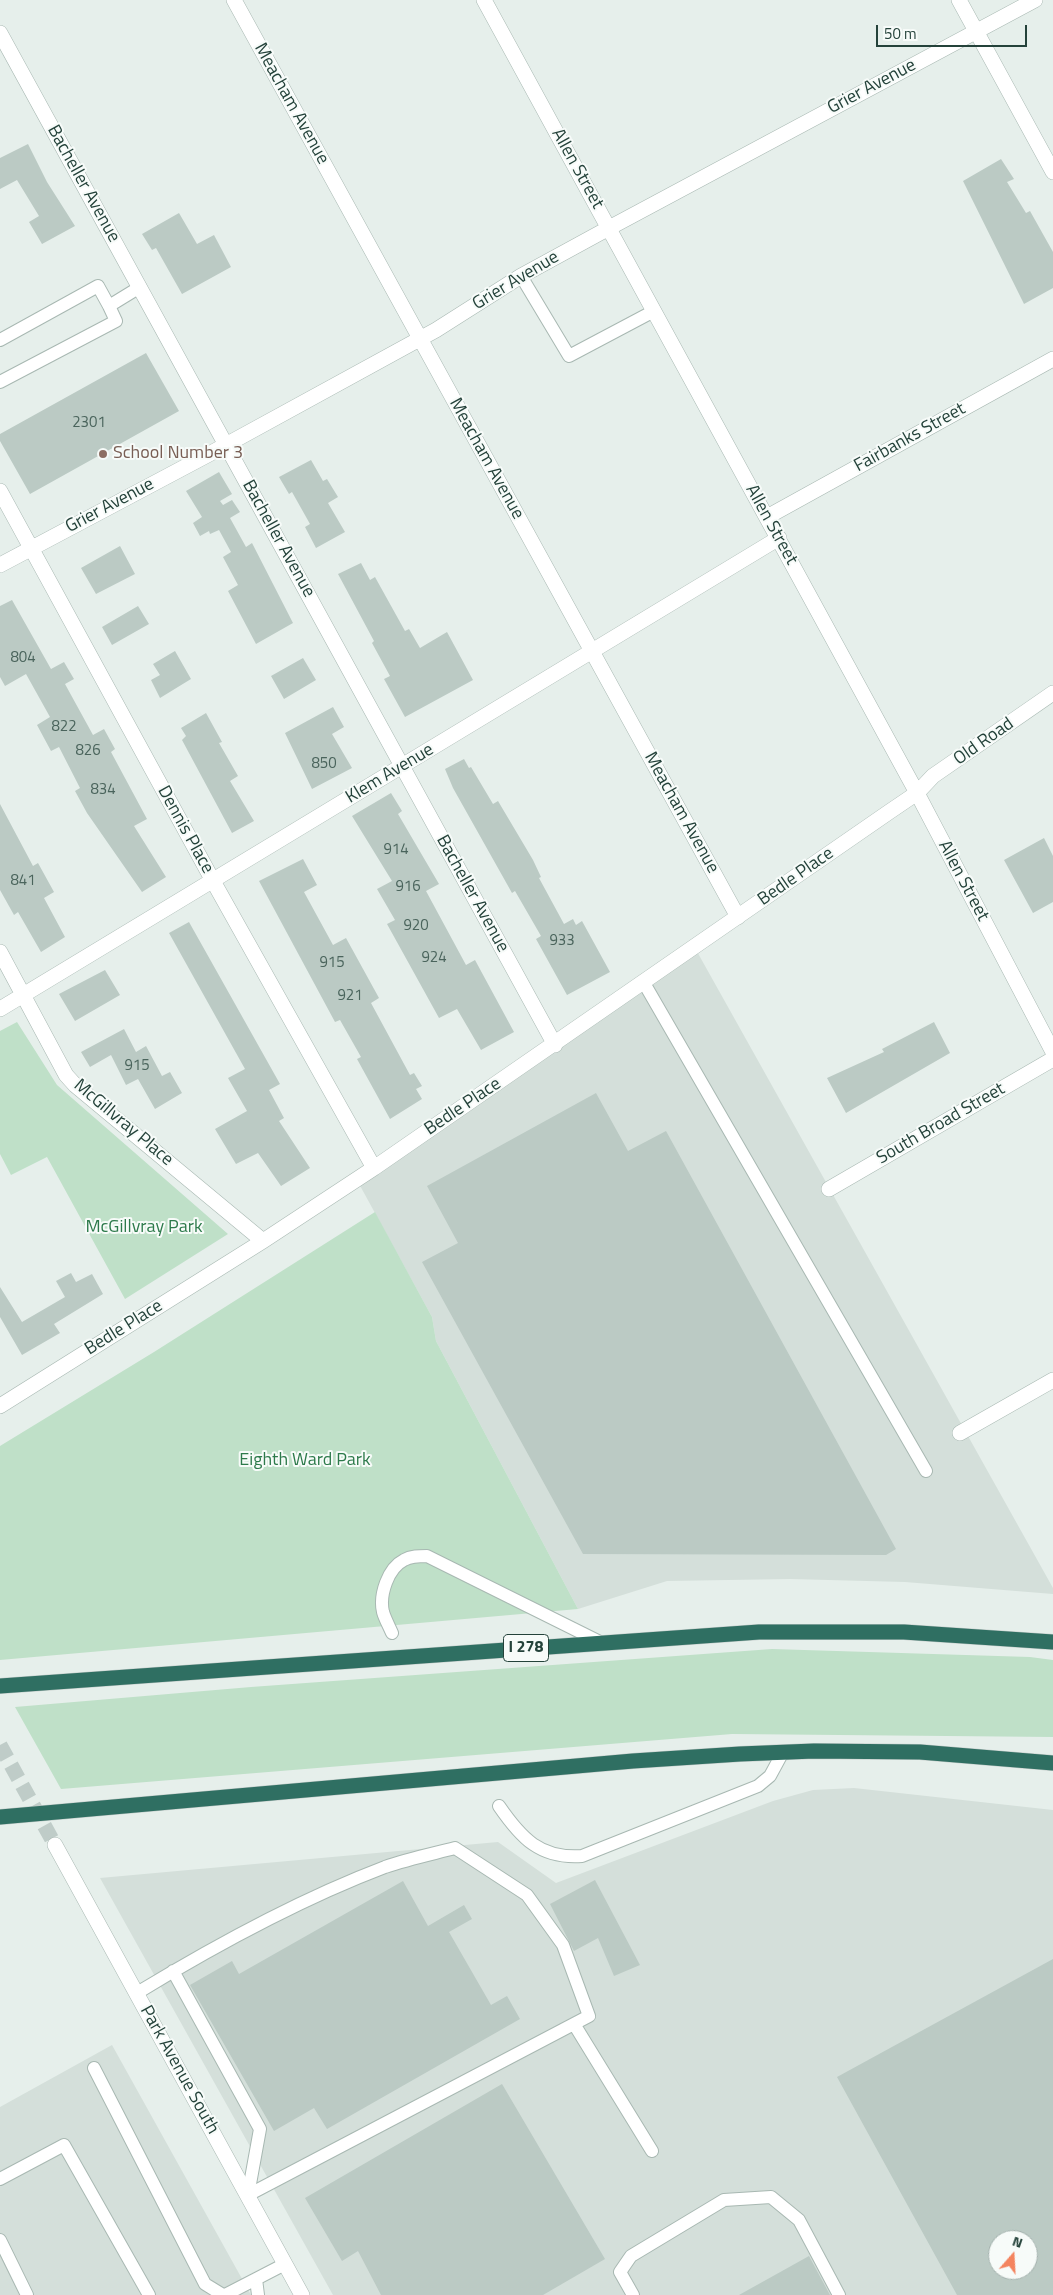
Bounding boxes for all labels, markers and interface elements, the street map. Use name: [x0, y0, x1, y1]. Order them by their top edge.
scale bar: [878, 15, 1029, 47]
text: 50 m: [884, 22, 917, 45]
street label: Meacham Avenue: [249, 40, 333, 168]
street label: Grier Avenue: [824, 55, 920, 119]
street label: Bacheller Avenue: [42, 122, 124, 246]
street label: Allen Street: [546, 125, 608, 213]
street label: Grier Avenue: [469, 247, 563, 315]
street label: Meacham Avenue: [444, 395, 528, 523]
street label: Fairbanks Street: [851, 399, 969, 477]
house number: 2301: [72, 414, 106, 432]
place label: School Number 3: [113, 443, 243, 465]
marker: School Number 3: [97, 448, 109, 460]
street label: Grier Avenue: [62, 474, 158, 538]
street label: Bacheller Avenue: [237, 477, 319, 601]
street label: Allen Street: [740, 481, 802, 569]
house number: 804: [10, 649, 36, 667]
street label: Old Road: [950, 714, 1018, 770]
house number: 822: [51, 718, 77, 736]
street label: Klem Avenue: [342, 739, 438, 809]
house number: 826: [75, 742, 101, 760]
street label: Meacham Avenue: [639, 749, 723, 877]
house number: 850: [311, 755, 337, 773]
house number: 834: [90, 781, 116, 799]
street label: Dennis Place: [152, 782, 218, 878]
street label: Bacheller Avenue: [431, 832, 513, 956]
street label: Allen Street: [933, 837, 993, 925]
house number: 914: [383, 841, 409, 859]
street label: Bedle Place: [754, 843, 838, 911]
house number: 841: [10, 872, 36, 890]
house number: 916: [395, 878, 421, 896]
house number: 920: [403, 917, 429, 935]
house number: 933: [549, 932, 575, 950]
house number: 924: [421, 949, 447, 967]
house number: 915: [319, 954, 345, 972]
house number: 921: [337, 987, 363, 1005]
house number: 915: [124, 1057, 150, 1075]
street label: Bedle Place: [421, 1074, 505, 1140]
street label: McGillvray Place: [69, 1075, 177, 1171]
street label: South Broad Street: [873, 1079, 1009, 1169]
park label: McGillvray Park: [85, 1217, 203, 1239]
street label: Bedle Place: [81, 1296, 167, 1360]
park label: Eighth Ward Park: [239, 1450, 371, 1472]
road number: I 278: [504, 1635, 548, 1662]
street label: Park Avenue South: [135, 2002, 223, 2138]
north arrow: [988, 2230, 1038, 2280]
text: N: [1010, 2230, 1026, 2253]

